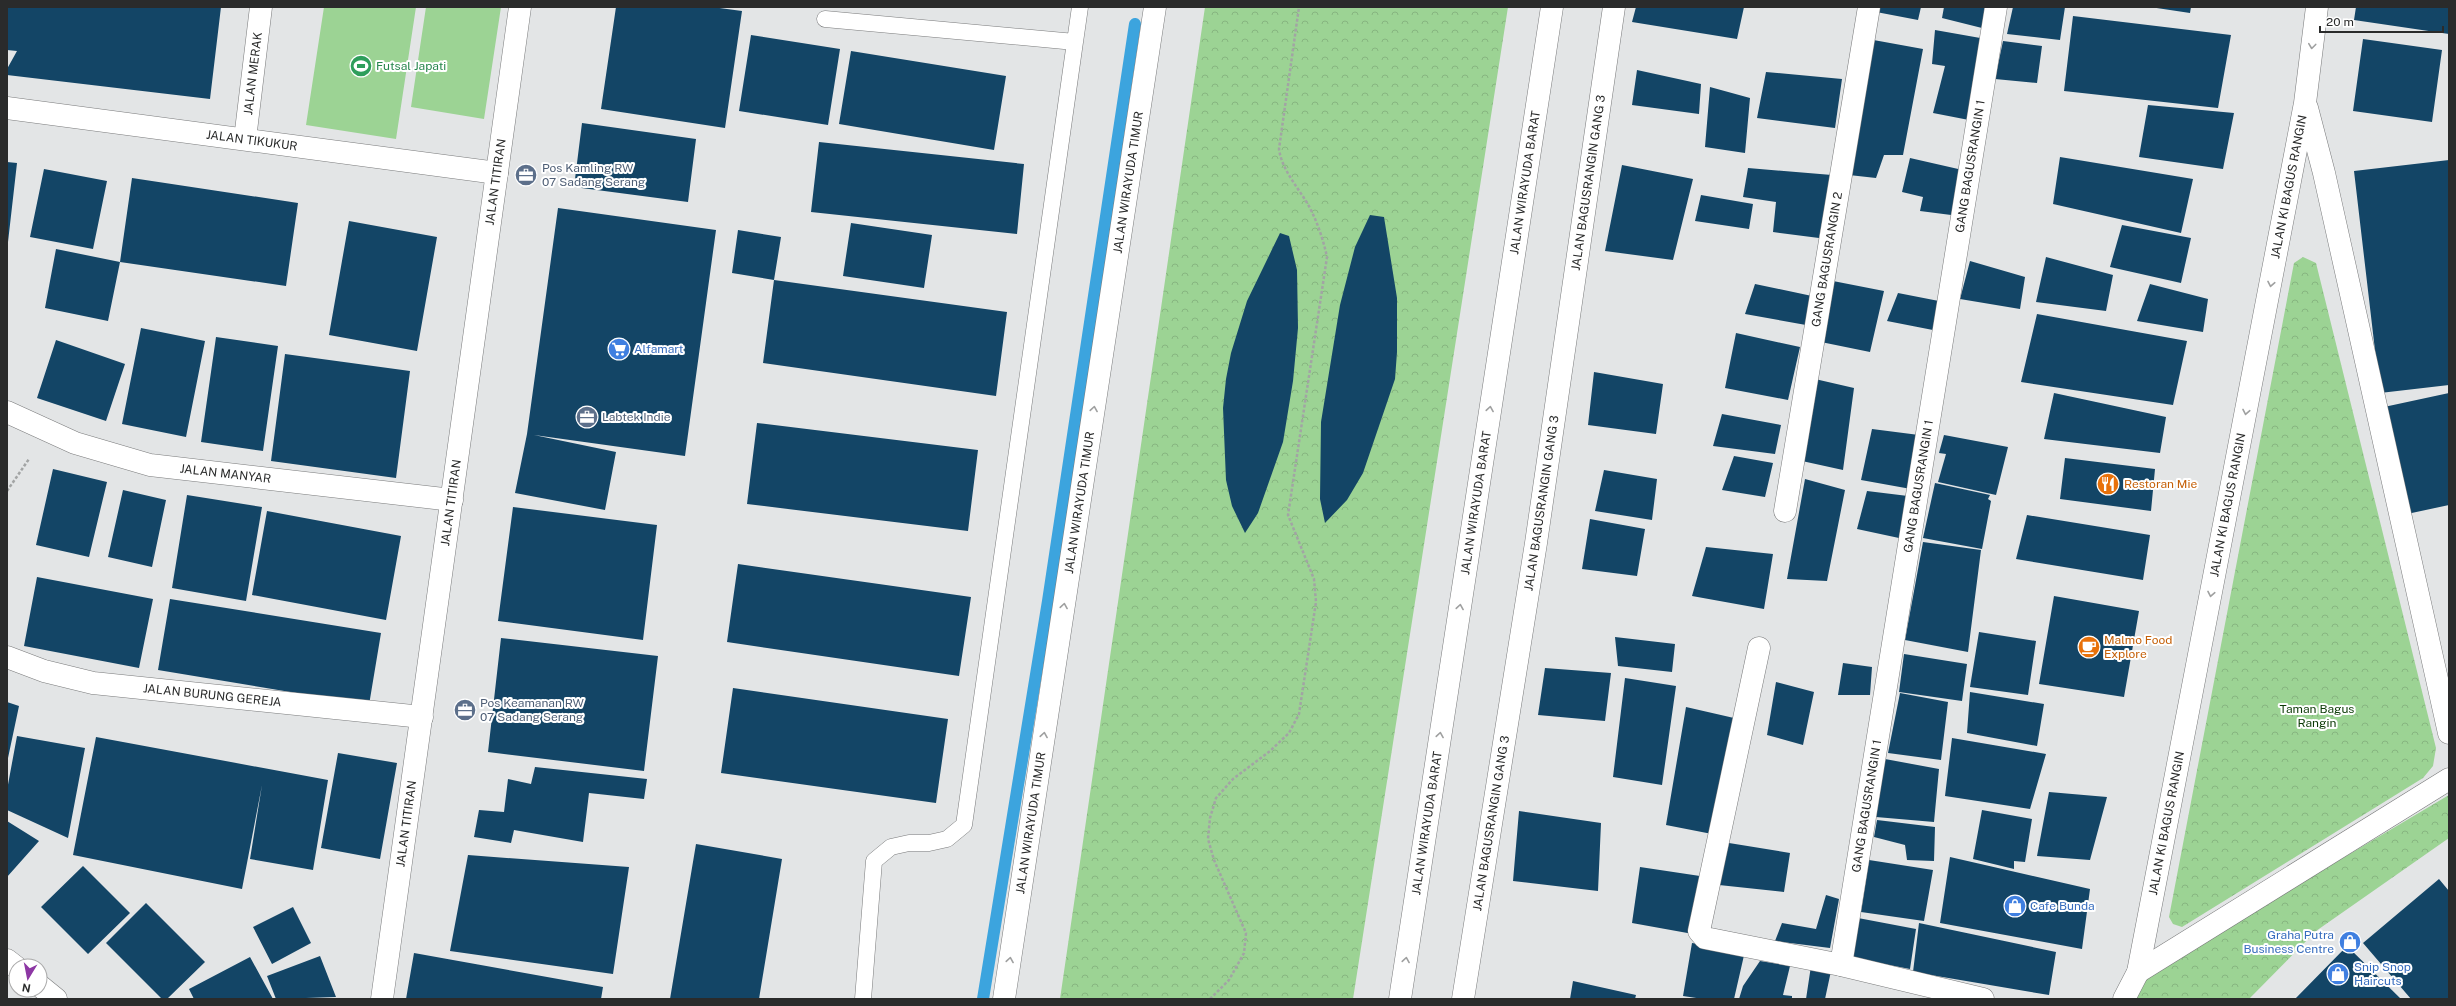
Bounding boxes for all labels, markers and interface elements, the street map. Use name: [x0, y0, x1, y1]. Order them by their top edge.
scale bar: [2320, 8, 2443, 34]
text: 20 m: [2326, 15, 2354, 29]
street label: JALAN MERAK: [241, 31, 265, 116]
one-way arrow: [2308, 43, 2317, 49]
sports icon: Futsal Japati: [348, 53, 374, 79]
place label: Futsal Japati: [376, 59, 446, 73]
street label: JALAN BAGUSRANGIN GANG 3: [1569, 94, 1608, 271]
street label: GANG BAGUSRANGIN 1: [1953, 99, 1988, 234]
street label: JALAN WIRAYUDA TIMUR: [1111, 110, 1146, 254]
street label: JALAN WIRAYUDA BARAT: [1507, 110, 1543, 255]
street label: JALAN KI BAGUS RANGIN: [2268, 114, 2310, 260]
street label: JALAN TIKUKUR: [205, 128, 298, 153]
street label: JALAN TITIRAN: [483, 138, 509, 226]
place label: Pos Kamling RW 07 Sadang Serang: [542, 161, 645, 189]
office icon: Pos Kamling RW 07 Sadang Serang: [513, 162, 539, 188]
street label: GANG BAGUSRANGIN 2: [1809, 191, 1845, 328]
one-way arrow: [2267, 281, 2275, 287]
supermarket icon: Alfamart: [606, 336, 632, 362]
place label: Alfamart: [634, 342, 684, 356]
office icon: Labtek Indie: [574, 404, 600, 430]
one-way arrow: [1089, 406, 1098, 412]
one-way arrow: [1485, 406, 1494, 412]
one-way arrow: [2242, 409, 2251, 415]
place label: Labtek Indie: [602, 410, 671, 424]
street label: JALAN BAGUSRANGIN GANG 3: [1521, 414, 1561, 592]
street label: GANG BAGUSRANGIN 1: [1901, 419, 1936, 554]
street label: JALAN WIRAYUDA BARAT: [1458, 430, 1494, 576]
street label: JALAN WIRAYUDA TIMUR: [1062, 431, 1097, 575]
street label: JALAN KI BAGUS RANGIN: [2207, 432, 2248, 578]
street label: JALAN TITIRAN: [438, 459, 464, 547]
street label: JALAN MANYAR: [179, 462, 272, 486]
restaurant icon: Restoran Mie: [2095, 471, 2121, 497]
place label: Restoran Mie: [2124, 477, 2197, 491]
one-way arrow: [2207, 591, 2215, 597]
one-way arrow: [1059, 603, 1068, 610]
one-way arrow: [1455, 604, 1464, 610]
place label: Malmo Food Explore: [2104, 633, 2172, 661]
cafe icon: Malmo Food Explore: [2076, 634, 2102, 660]
street label: JALAN BURUNG GEREJA: [143, 681, 283, 709]
place label: Pos Keamanan RW 07 Sadang Serang: [480, 696, 585, 724]
office icon: Pos Keamanan RW 07 Sadang Serang: [452, 697, 478, 723]
park label: Taman Bagus Rangin: [2280, 702, 2354, 730]
one-way arrow: [1039, 732, 1048, 738]
one-way arrow: [1435, 732, 1444, 738]
street label: JALAN BAGUSRANGIN GANG 3: [1470, 735, 1512, 912]
street label: GANG BAGUSRANGIN 1: [1849, 739, 1884, 873]
street label: JALAN WIRAYUDA BARAT: [1409, 750, 1445, 896]
street label: JALAN KI BAGUS RANGIN: [2146, 750, 2187, 896]
street label: JALAN WIRAYUDA TIMUR: [1013, 751, 1049, 895]
street label: JALAN TITIRAN: [393, 780, 419, 868]
shop icon: Cafe Bunda: [2002, 893, 2028, 919]
place label: Cafe Bunda: [2030, 899, 2095, 913]
place label: Graha Putra Business Centre: [2243, 928, 2334, 956]
shop icon: Graha Putra Business Centre: [2337, 929, 2363, 955]
one-way arrow: [1005, 957, 1014, 964]
one-way arrow: [1401, 957, 1409, 964]
north arrow: [8, 958, 48, 998]
place label: Snip Snop Haircuts: [2354, 960, 2411, 988]
shop icon: Snip Snop Haircuts: [2325, 961, 2351, 987]
text: N: [21, 981, 32, 995]

